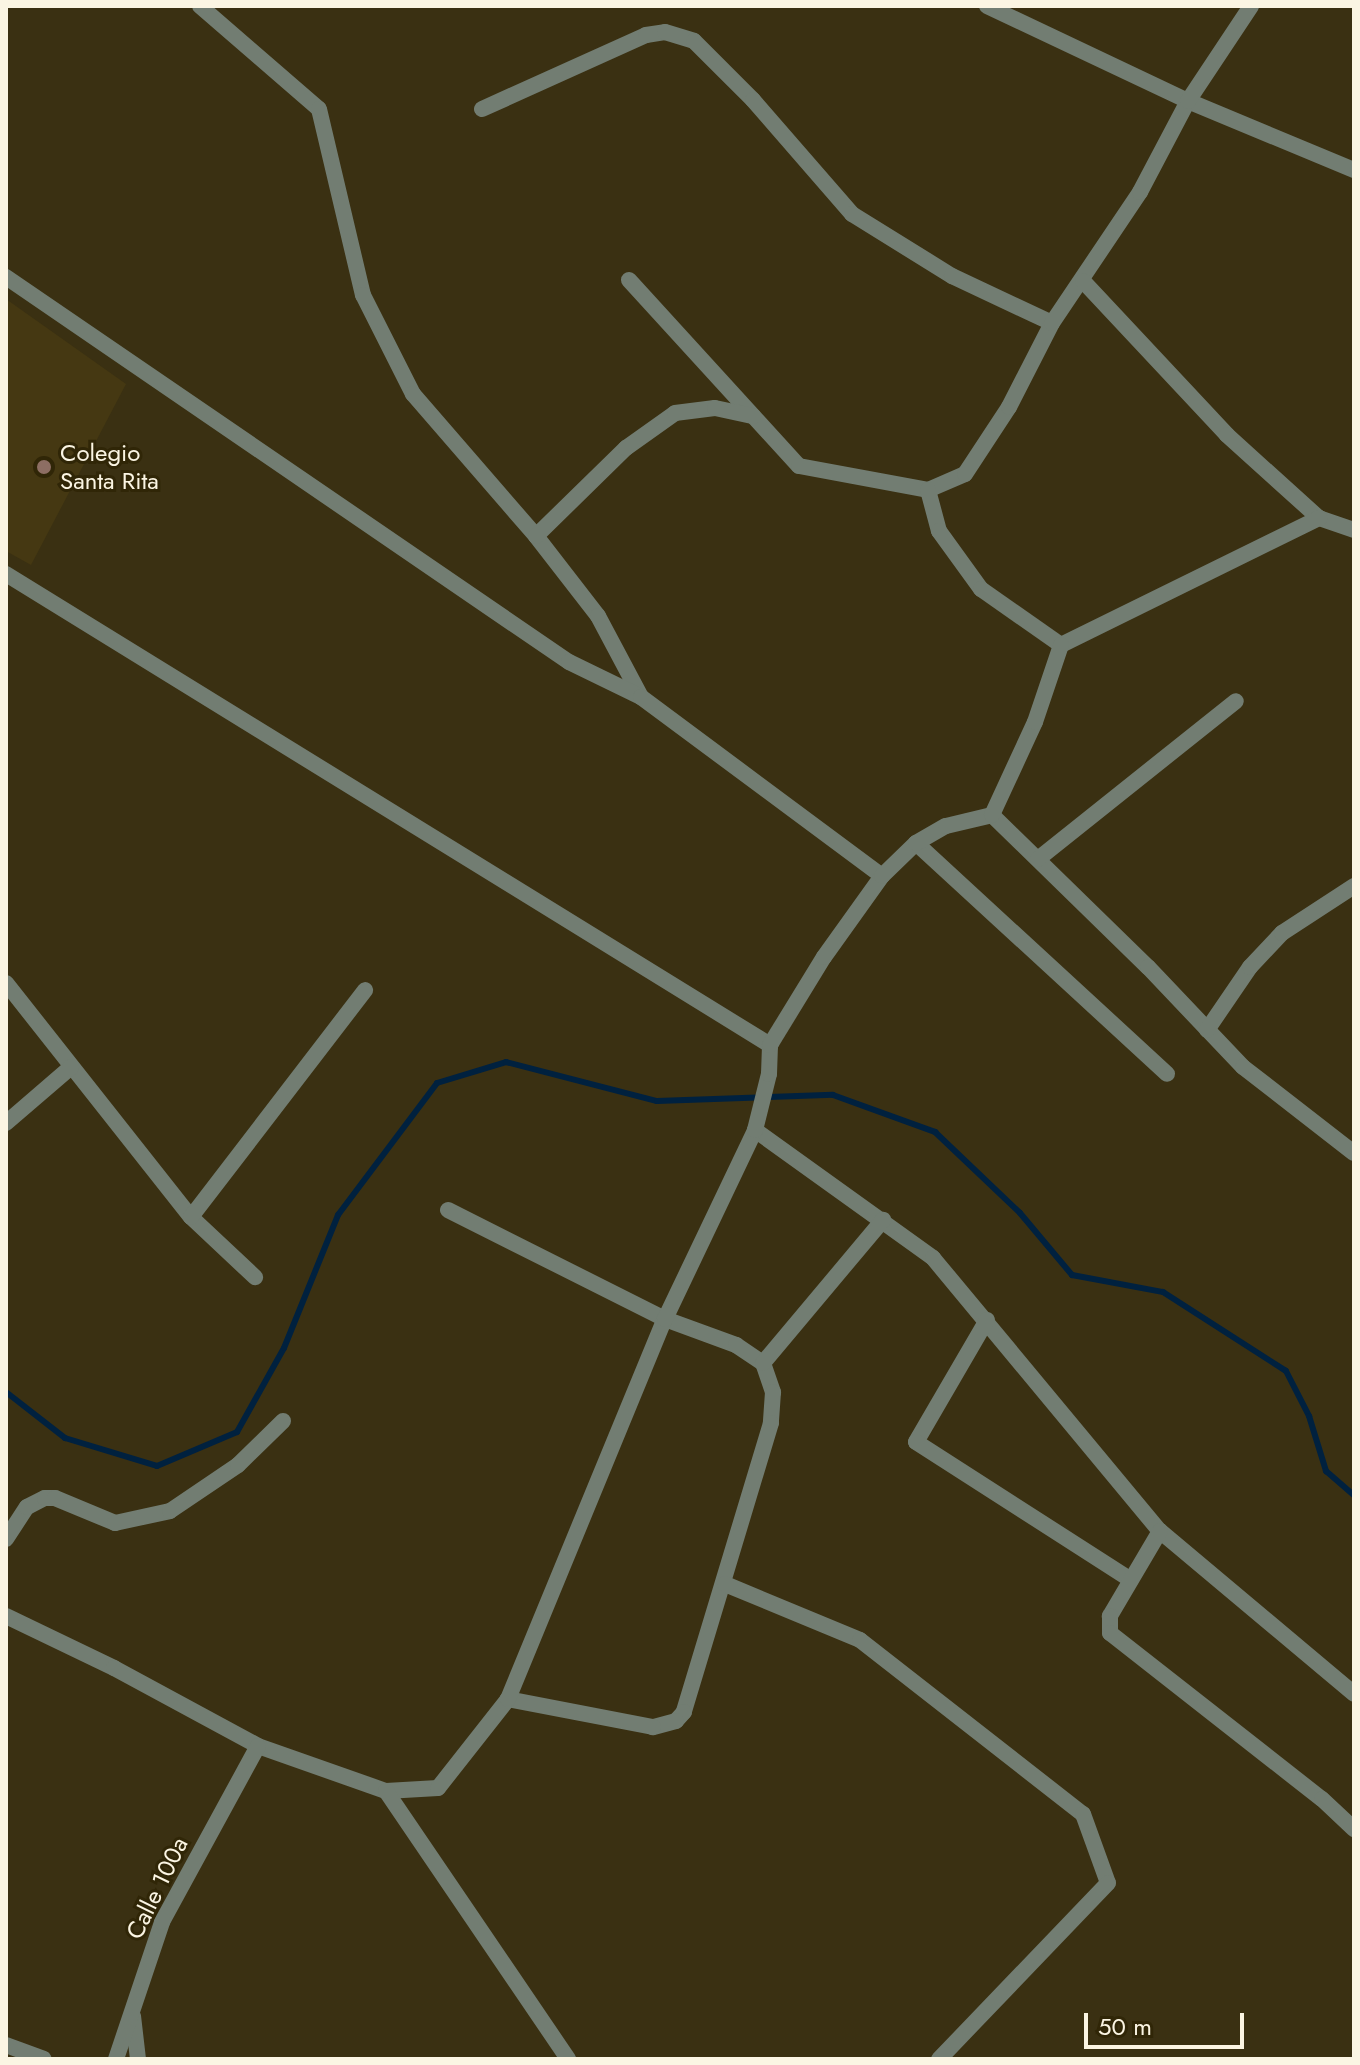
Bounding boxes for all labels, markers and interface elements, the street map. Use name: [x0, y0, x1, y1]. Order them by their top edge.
place label: Colegio Santa Rita: [60, 439, 159, 495]
marker: Colegio Santa Rita: [35, 458, 53, 476]
street label: Calle 100a: [120, 1832, 194, 1944]
scale bar: [1088, 1997, 1248, 2047]
text: 50 m: [1098, 2009, 1152, 2044]

